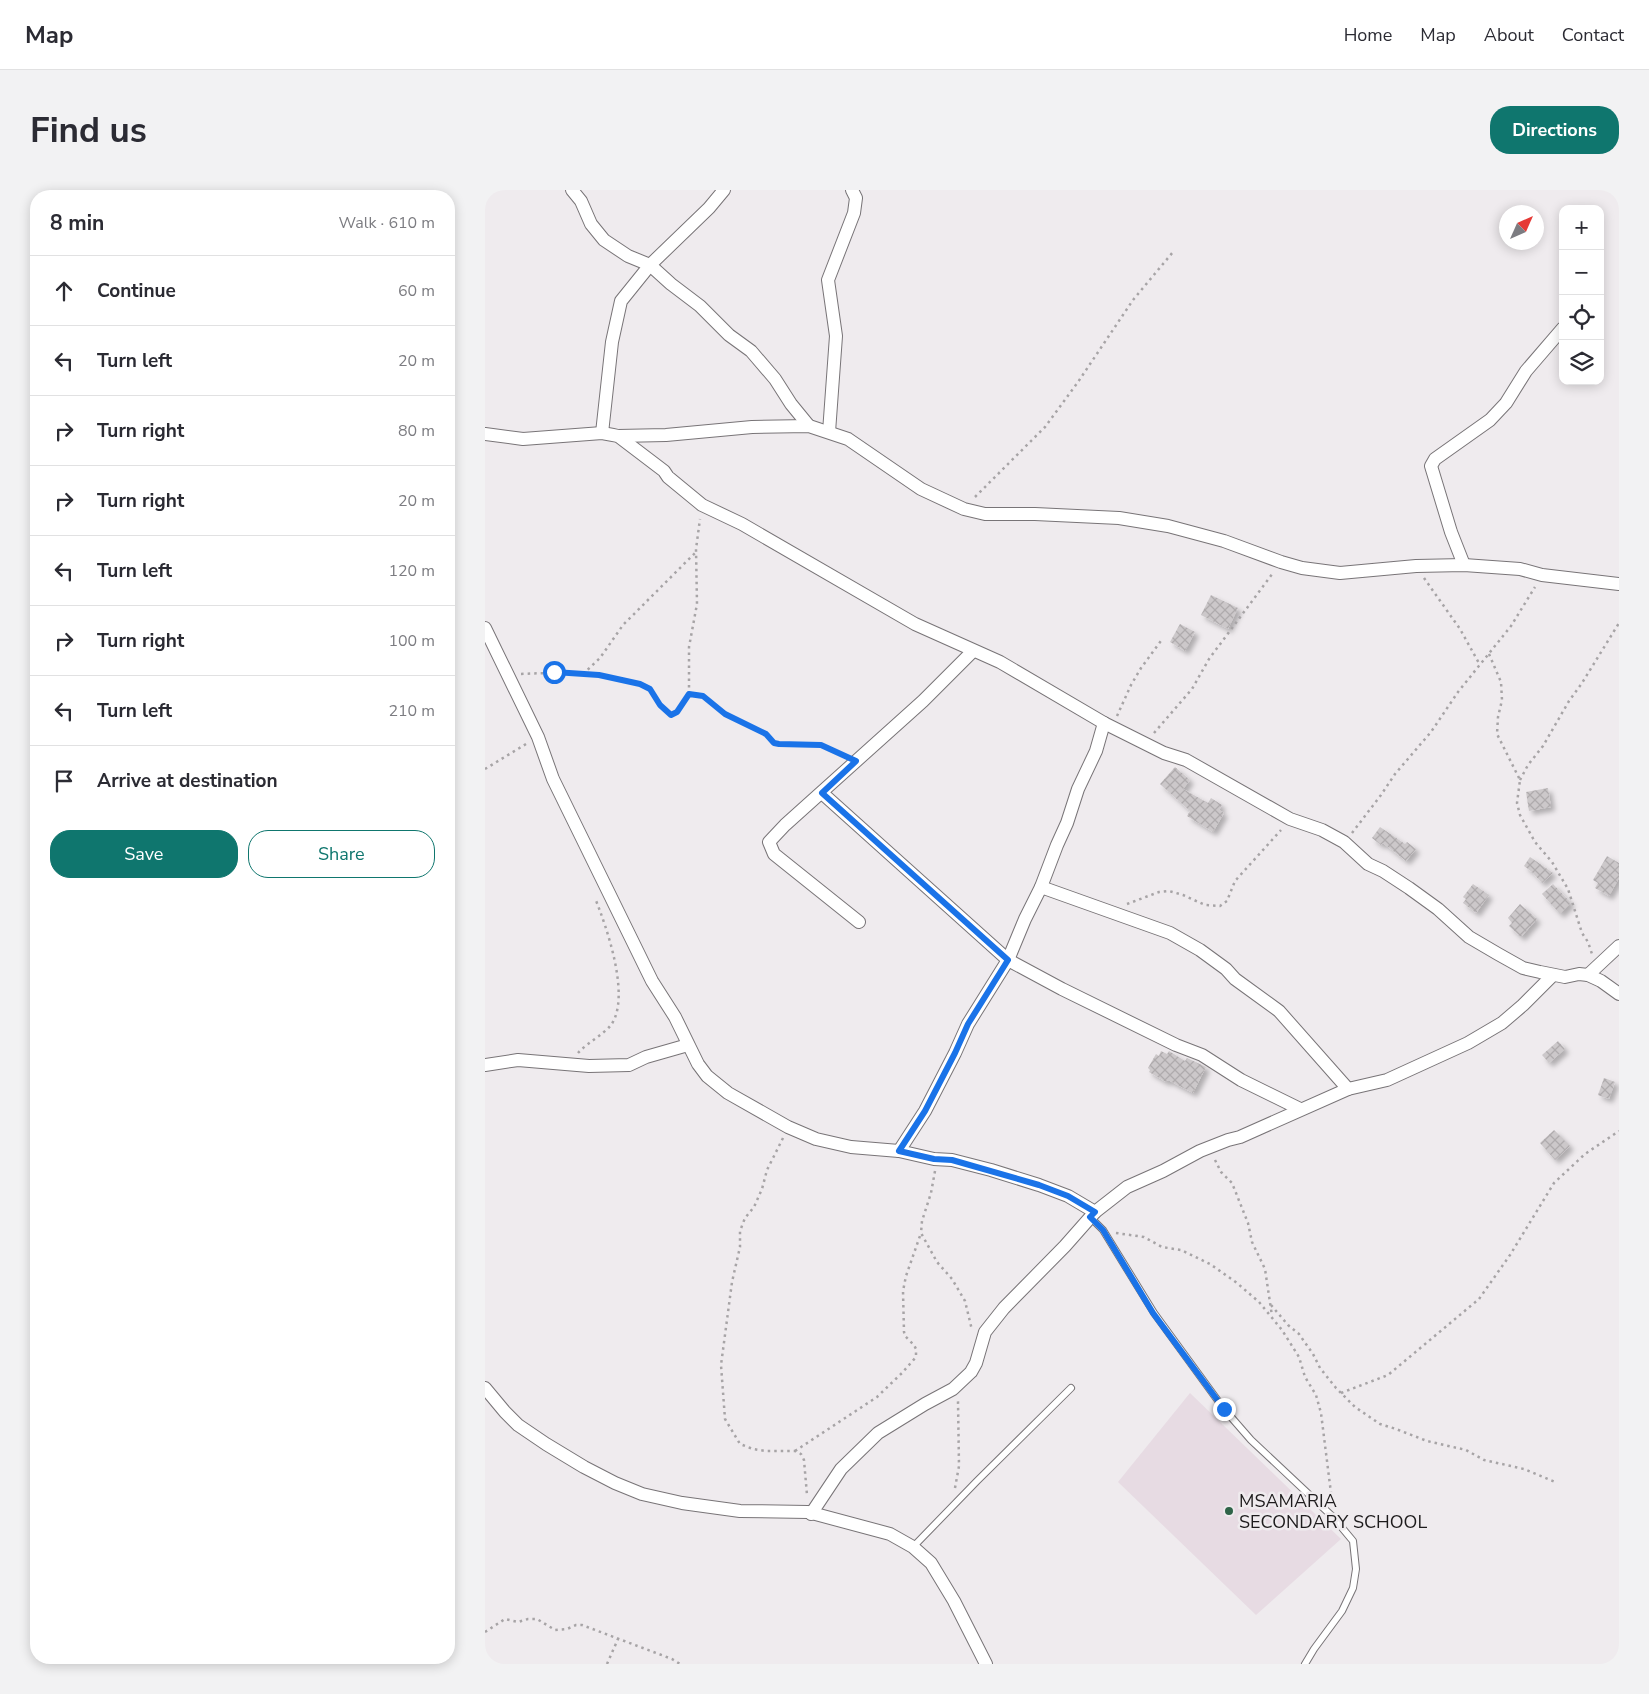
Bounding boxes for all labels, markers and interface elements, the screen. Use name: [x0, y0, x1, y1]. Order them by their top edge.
text: Map: [25, 19, 73, 51]
text: Home: [1344, 23, 1392, 47]
text: Map: [1420, 23, 1456, 47]
text: About: [1484, 23, 1534, 47]
text: Contact: [1562, 23, 1624, 47]
button: Directions: [1490, 106, 1619, 154]
text: Find us: [30, 107, 147, 154]
north arrow: [1499, 205, 1544, 250]
map controls: [1559, 205, 1604, 385]
button: +: [1559, 205, 1604, 250]
text: 8 min: [50, 209, 104, 237]
text: Walk · 610 m: [339, 212, 435, 234]
button: −: [1559, 250, 1604, 295]
icon: ahead: [50, 277, 78, 305]
text: Continue: [97, 278, 176, 304]
text: 60 m: [398, 280, 435, 302]
button: locate: [1559, 295, 1604, 340]
button: layers: [1559, 340, 1604, 385]
icon: left: [50, 347, 78, 375]
text: Turn left: [97, 348, 172, 374]
text: 20 m: [398, 350, 435, 372]
icon: right: [50, 417, 78, 445]
text: Turn right: [97, 418, 184, 444]
text: 80 m: [398, 420, 435, 442]
icon: right: [50, 487, 78, 515]
text: Turn right: [97, 488, 184, 514]
text: 20 m: [398, 490, 435, 512]
icon: left: [50, 557, 78, 585]
text: Turn left: [97, 558, 172, 584]
text: 120 m: [388, 560, 435, 582]
icon: right: [50, 627, 78, 655]
text: Turn right: [97, 628, 184, 654]
text: 100 m: [388, 630, 435, 652]
route start: [543, 661, 566, 684]
icon: left: [50, 697, 78, 725]
text: Turn left: [97, 698, 172, 724]
text: 210 m: [388, 700, 435, 722]
icon: arrive: [50, 767, 78, 795]
text: Arrive at destination: [97, 768, 278, 794]
button: Save: [50, 830, 238, 878]
button: Share: [248, 830, 435, 878]
route end: [1213, 1398, 1236, 1421]
place label: MSAMARIA SECONDARY SCHOOL: [1239, 1489, 1427, 1534]
marker: MSAMARIA SECONDARY SCHOOL: [1223, 1505, 1235, 1517]

